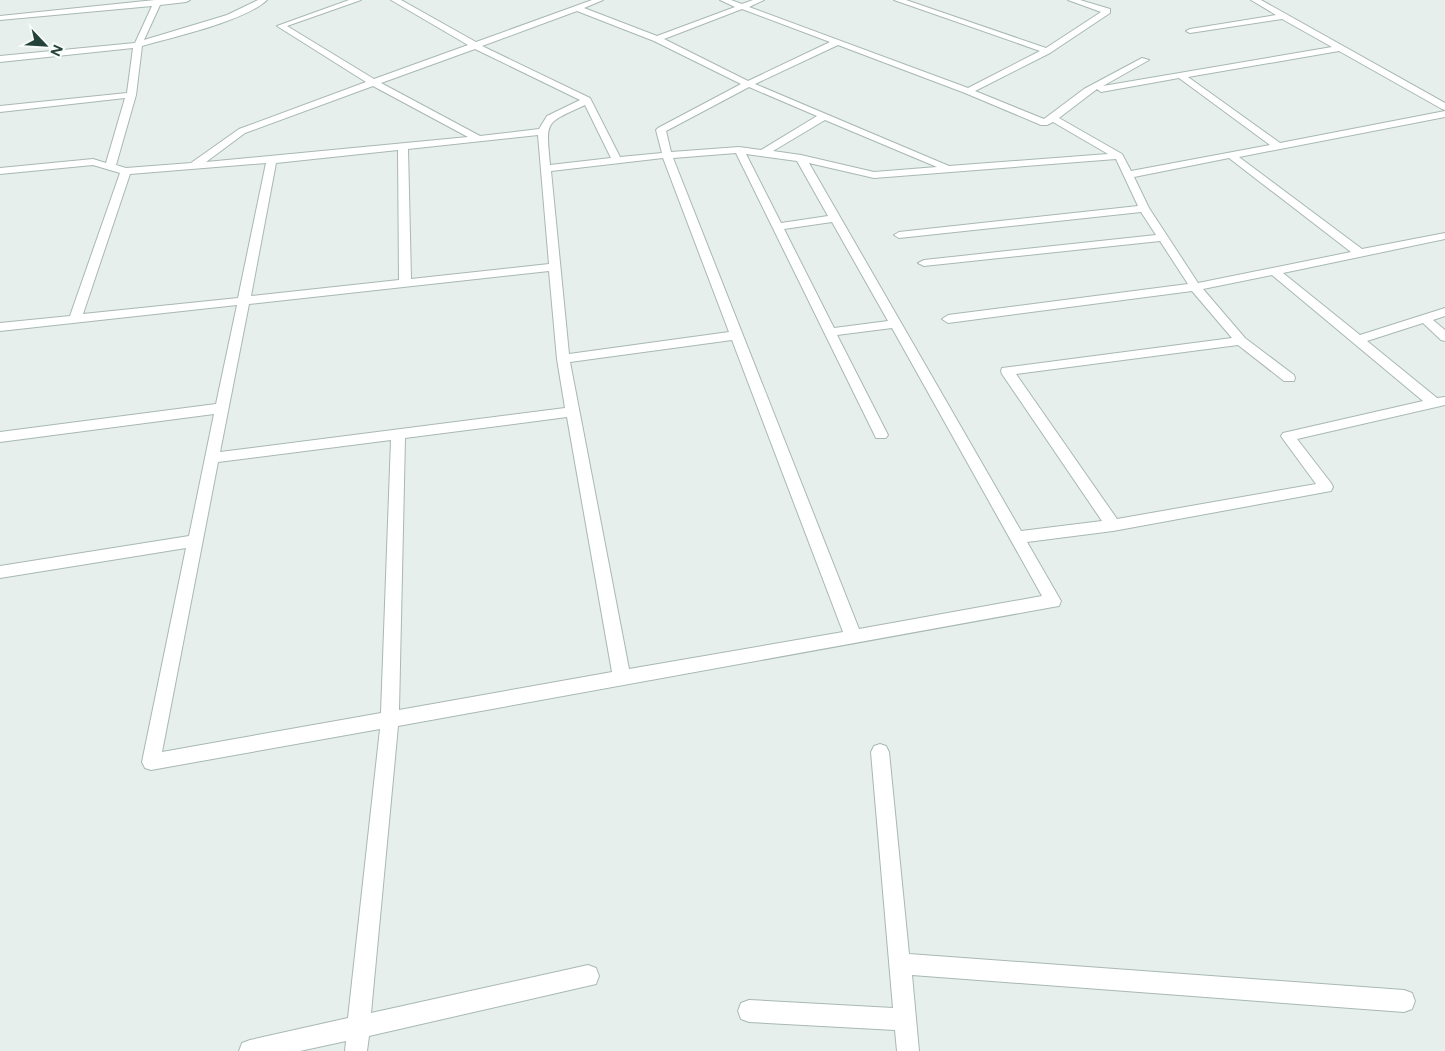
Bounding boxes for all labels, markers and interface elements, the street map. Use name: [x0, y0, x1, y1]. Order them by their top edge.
north arrow: [20, 20, 70, 70]
text: N: [46, 42, 66, 59]

